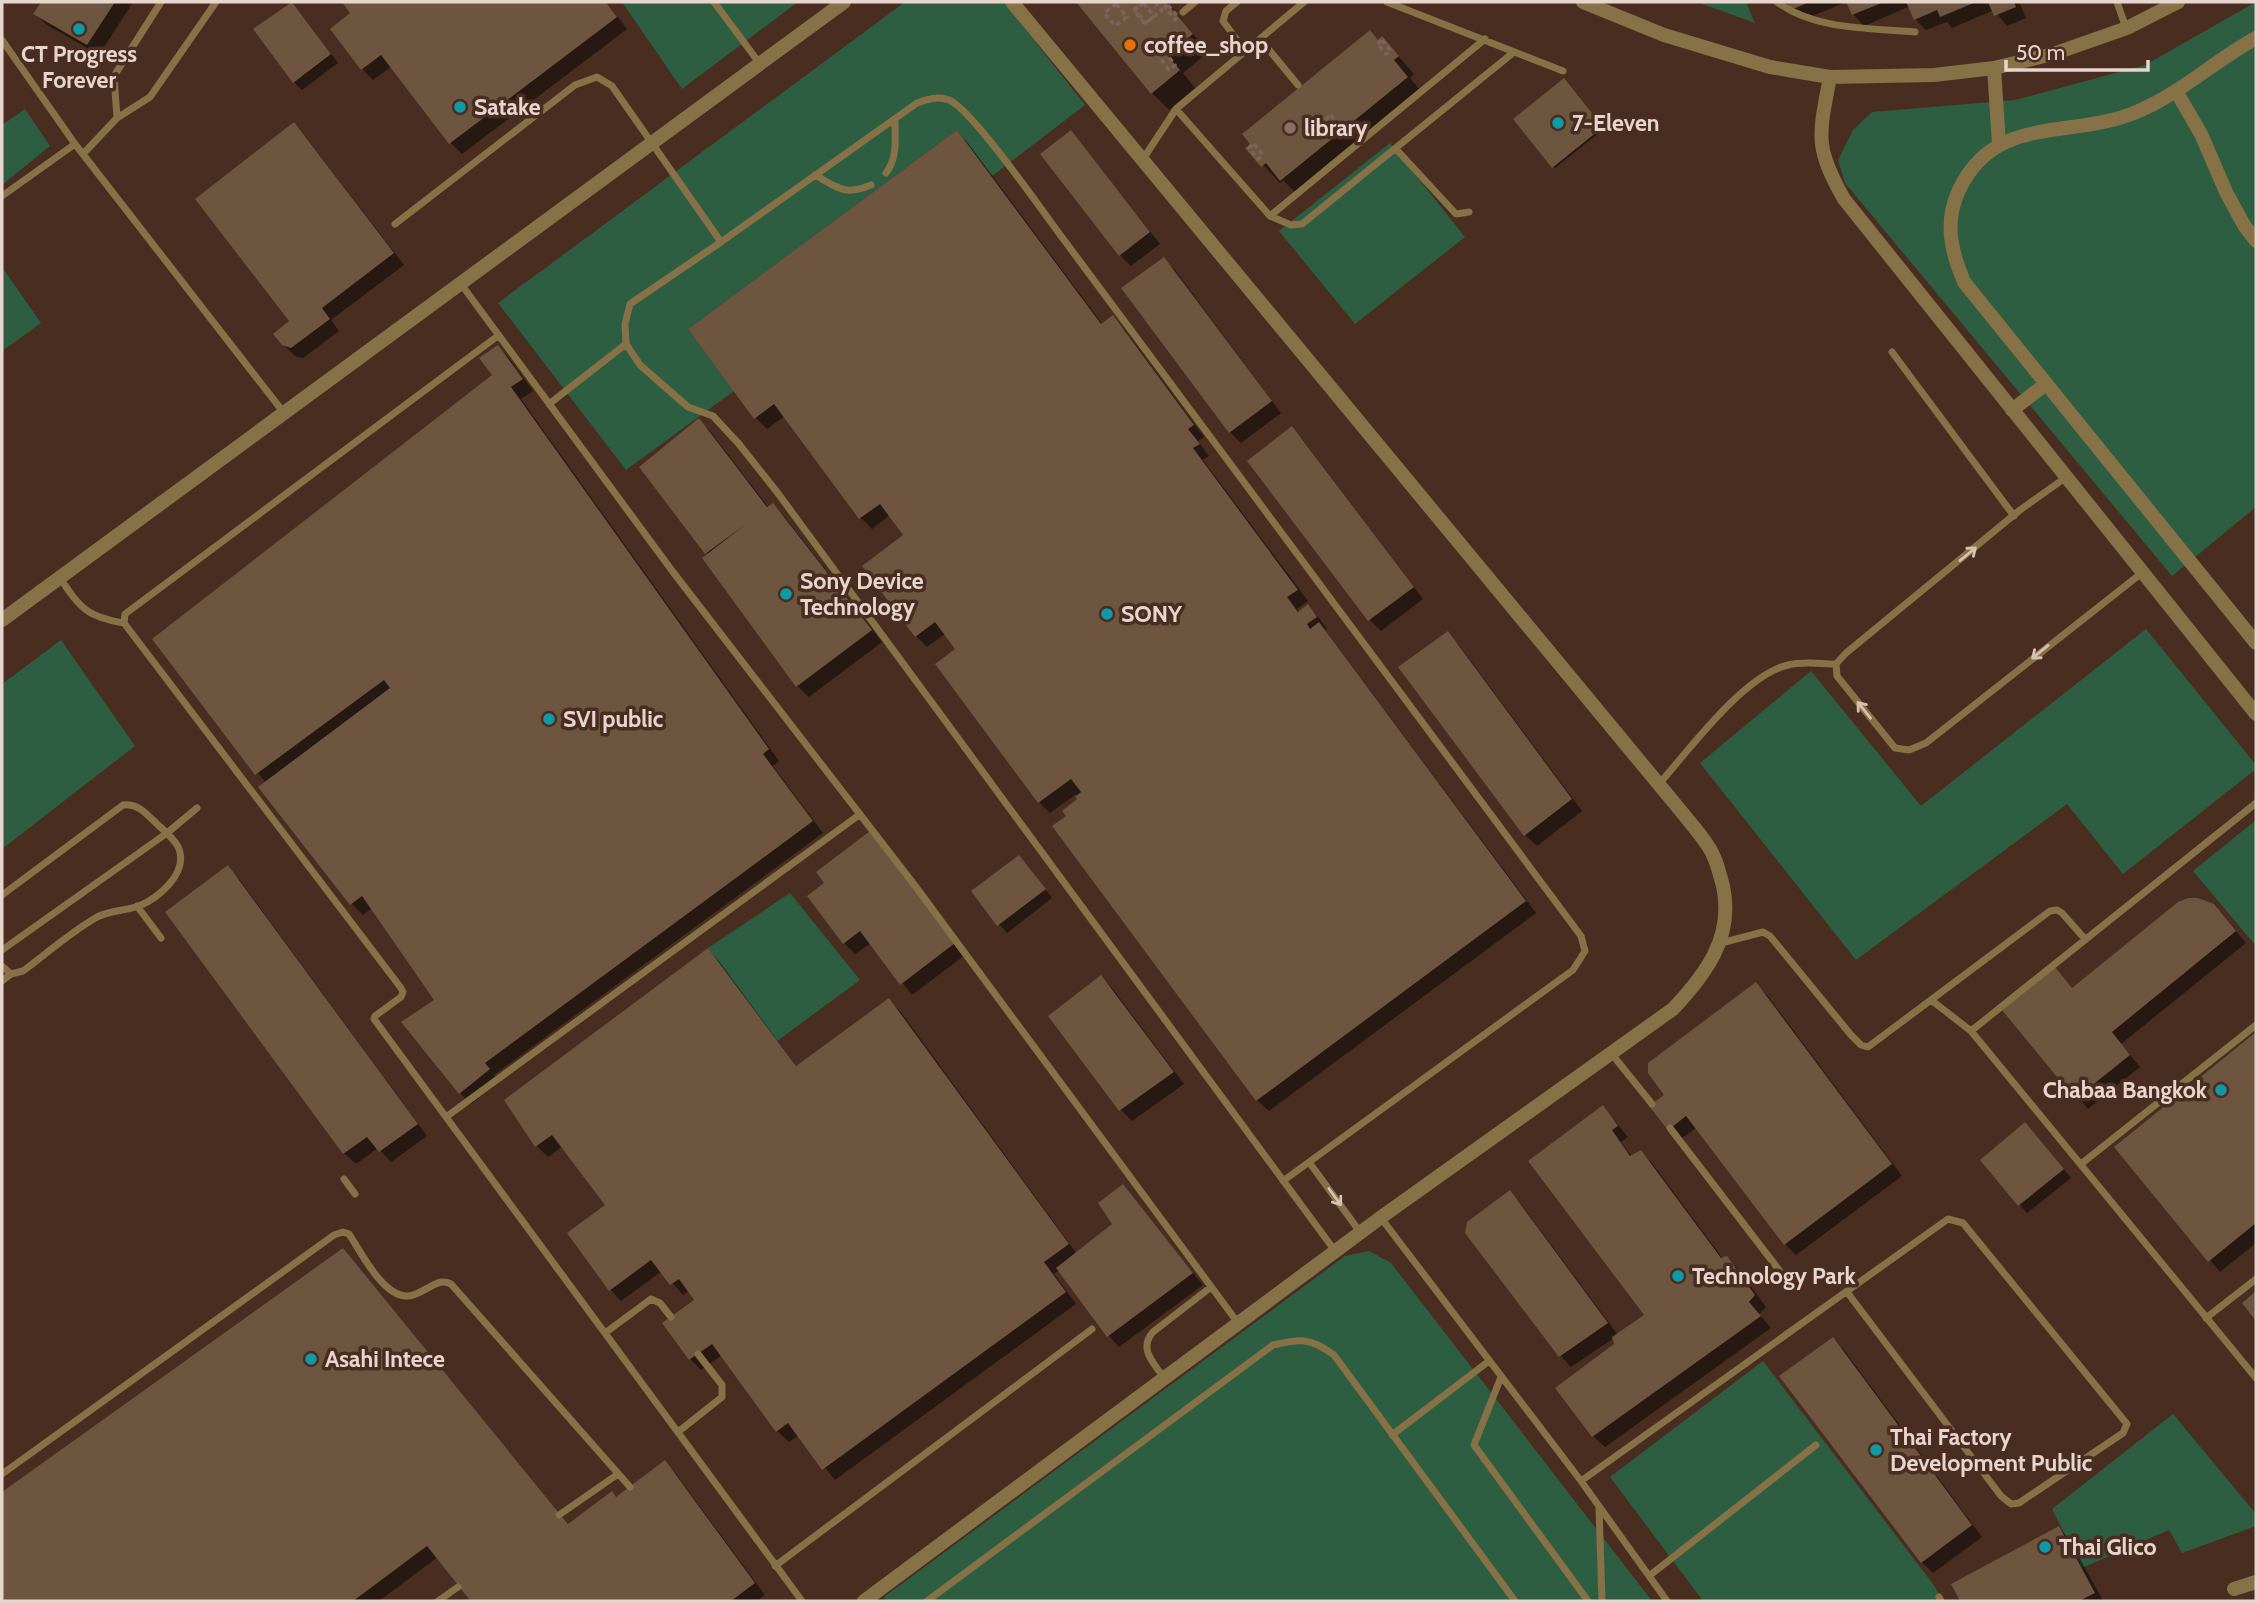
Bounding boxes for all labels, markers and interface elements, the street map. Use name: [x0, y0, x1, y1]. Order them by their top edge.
marker: CT Progress Forever: [71, 21, 87, 37]
scale bar: [2006, 28, 2148, 72]
place label: coffee_shop: [1144, 31, 1268, 59]
marker: coffee_shop: [1122, 37, 1138, 53]
place label: CT Progress Forever: [21, 40, 137, 94]
text: 50 m: [2016, 40, 2065, 65]
place label: Satake: [474, 93, 541, 121]
marker: Satake: [452, 99, 468, 115]
place label: 7-Eleven: [1572, 109, 1659, 137]
place label: library: [1304, 114, 1368, 142]
marker: 7-Eleven: [1550, 115, 1566, 131]
marker: library: [1282, 120, 1298, 136]
one-way arrow: [1958, 546, 1976, 561]
place label: Sony Device Technology: [800, 567, 924, 621]
marker: Sony Device Technology: [778, 586, 794, 602]
place label: SONY: [1121, 600, 1183, 628]
marker: SONY: [1099, 606, 1115, 622]
one-way arrow: [2031, 644, 2050, 659]
one-way arrow: [1856, 701, 1872, 719]
place label: SVI public: [563, 705, 663, 733]
marker: SVI public: [541, 711, 557, 727]
place label: Chabaa Bangkok: [2043, 1076, 2208, 1104]
marker: Chabaa Bangkok: [2213, 1082, 2229, 1098]
one-way arrow: [1327, 1187, 1342, 1206]
place label: Technology Park: [1692, 1262, 1856, 1290]
marker: Technology Park: [1670, 1268, 1686, 1284]
place label: Asahi Intece: [325, 1345, 445, 1373]
marker: Asahi Intece: [303, 1351, 319, 1367]
place label: Thai Factory Development Public: [1890, 1423, 2092, 1477]
marker: Thai Factory Development Public: [1868, 1442, 1884, 1458]
place label: Thai Glico: [2059, 1533, 2157, 1561]
marker: Thai Glico: [2037, 1539, 2053, 1555]

